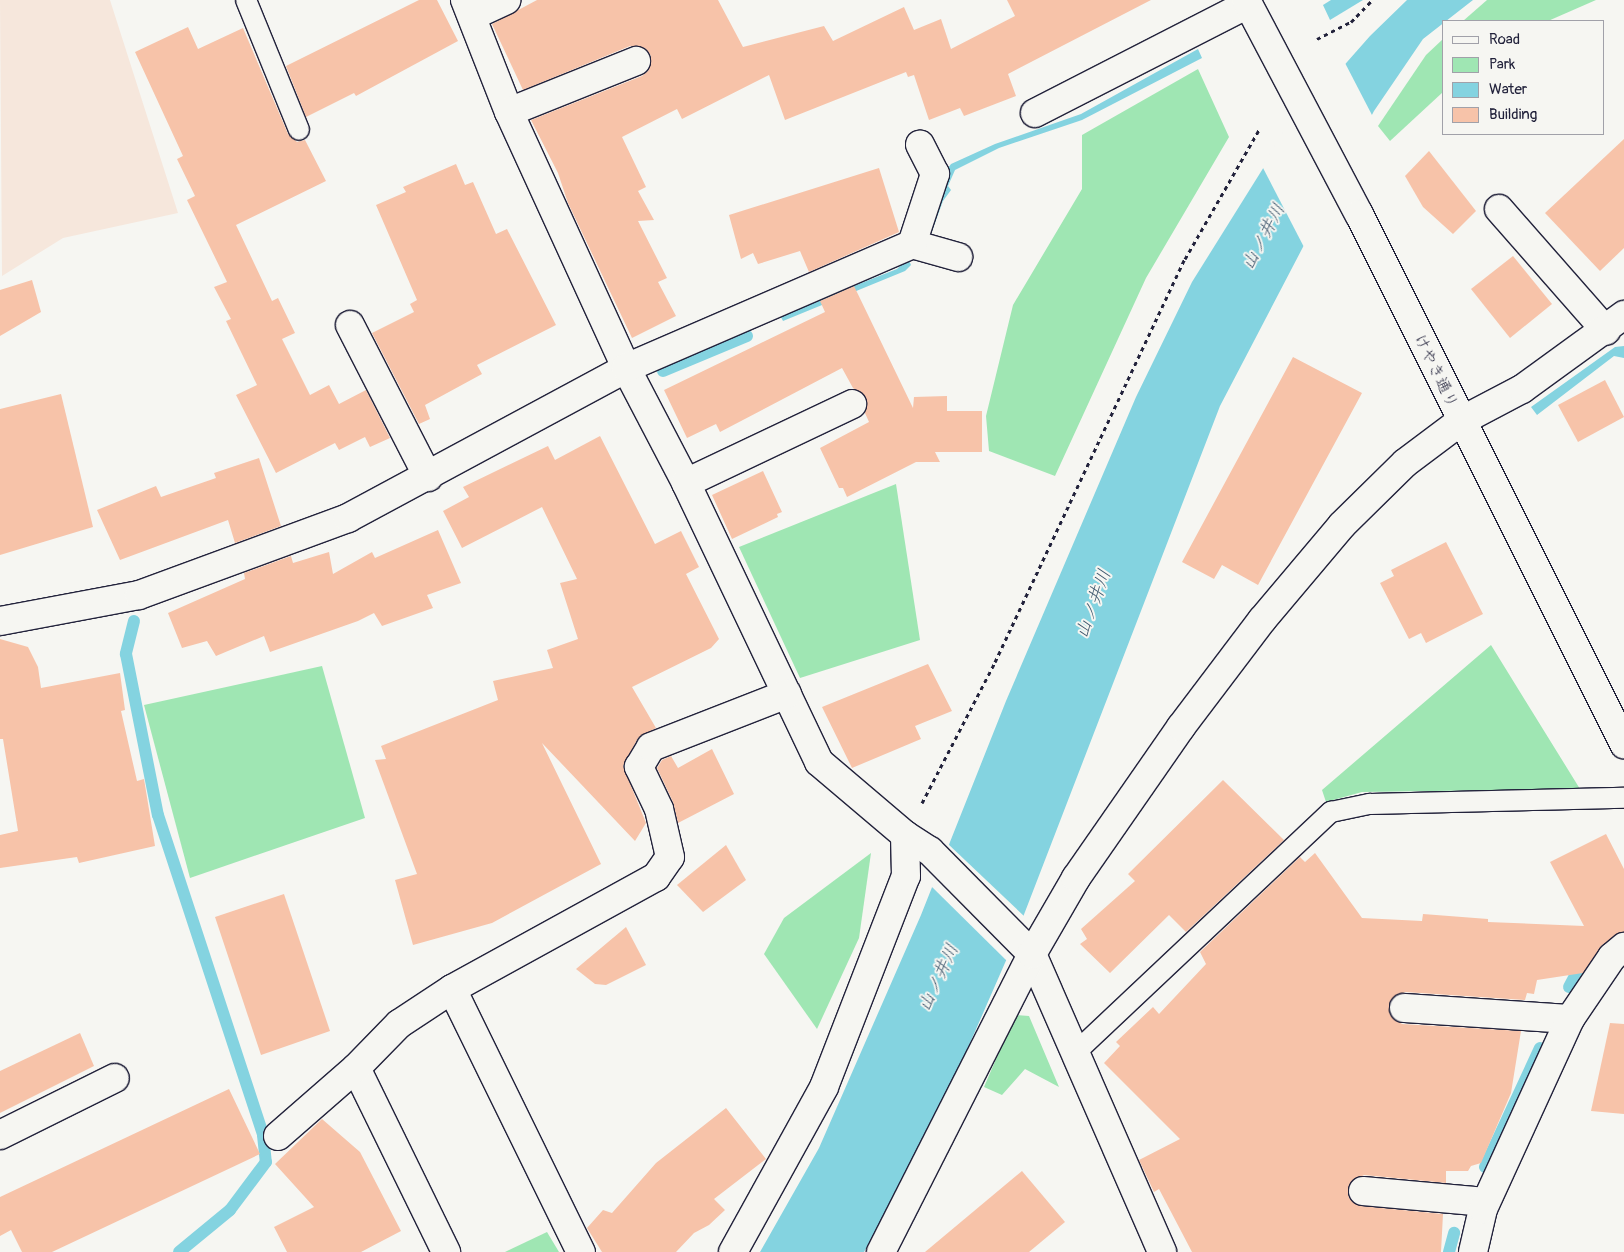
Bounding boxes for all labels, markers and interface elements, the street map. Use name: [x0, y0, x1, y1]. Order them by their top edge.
legend: [1442, 20, 1604, 135]
text: Road: [1489, 30, 1520, 49]
text: Park: [1489, 55, 1515, 74]
text: Water: [1489, 80, 1527, 99]
text: Building: [1489, 105, 1537, 124]
water label: 山ノ井川: [1238, 200, 1290, 274]
street label: けやき通り: [1410, 331, 1462, 411]
water label: 山ノ井川: [1072, 566, 1116, 642]
water label: 山ノ井川: [914, 941, 964, 1015]

